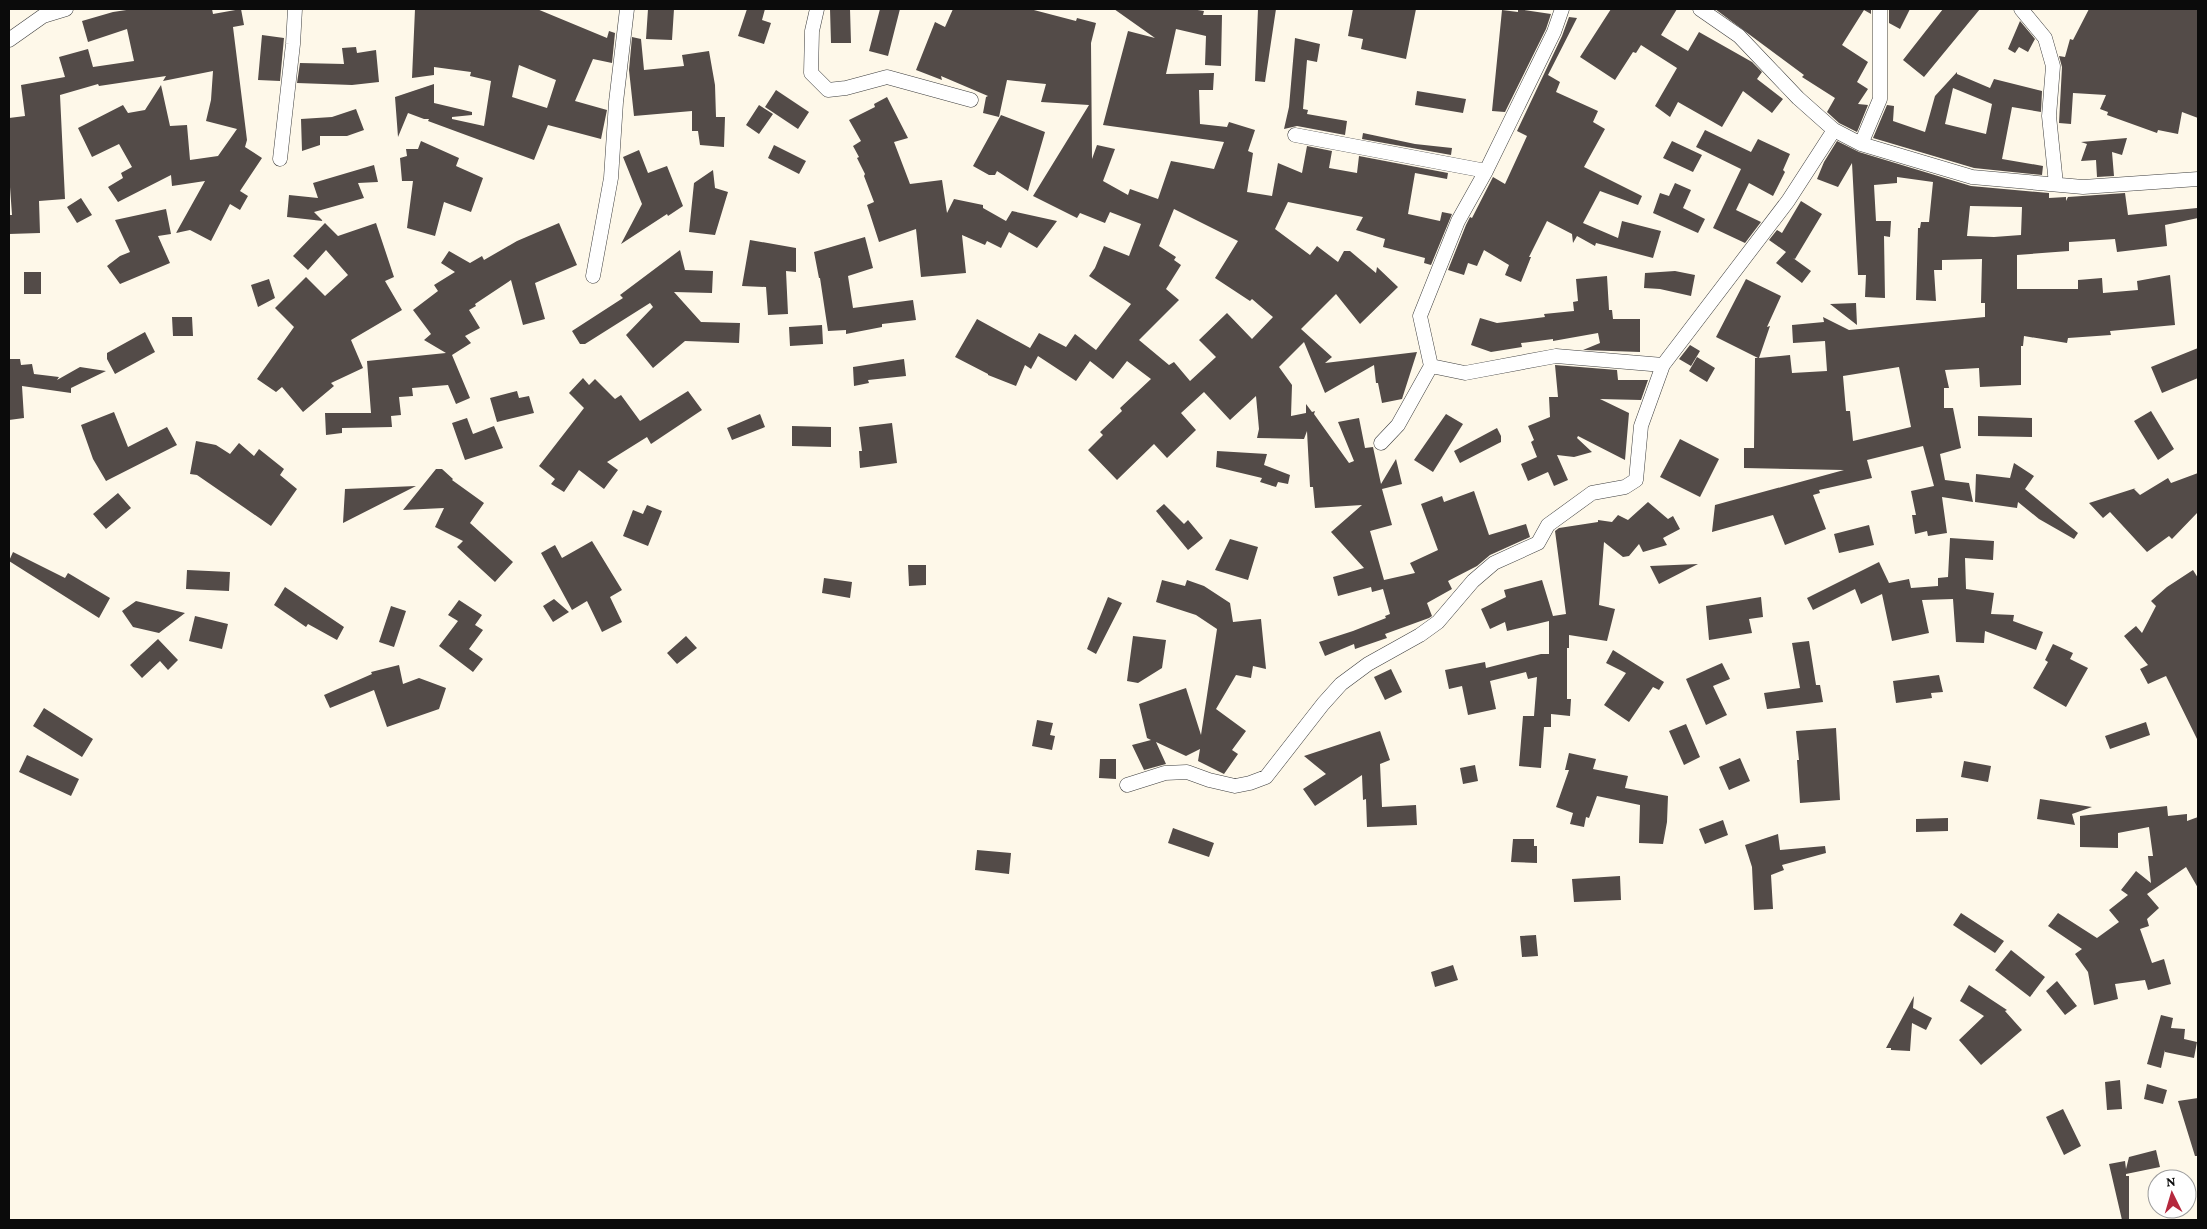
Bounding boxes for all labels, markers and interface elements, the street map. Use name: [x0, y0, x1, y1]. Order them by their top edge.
north arrow: [2147, 1169, 2197, 1219]
text: N: [2165, 1173, 2177, 1189]

